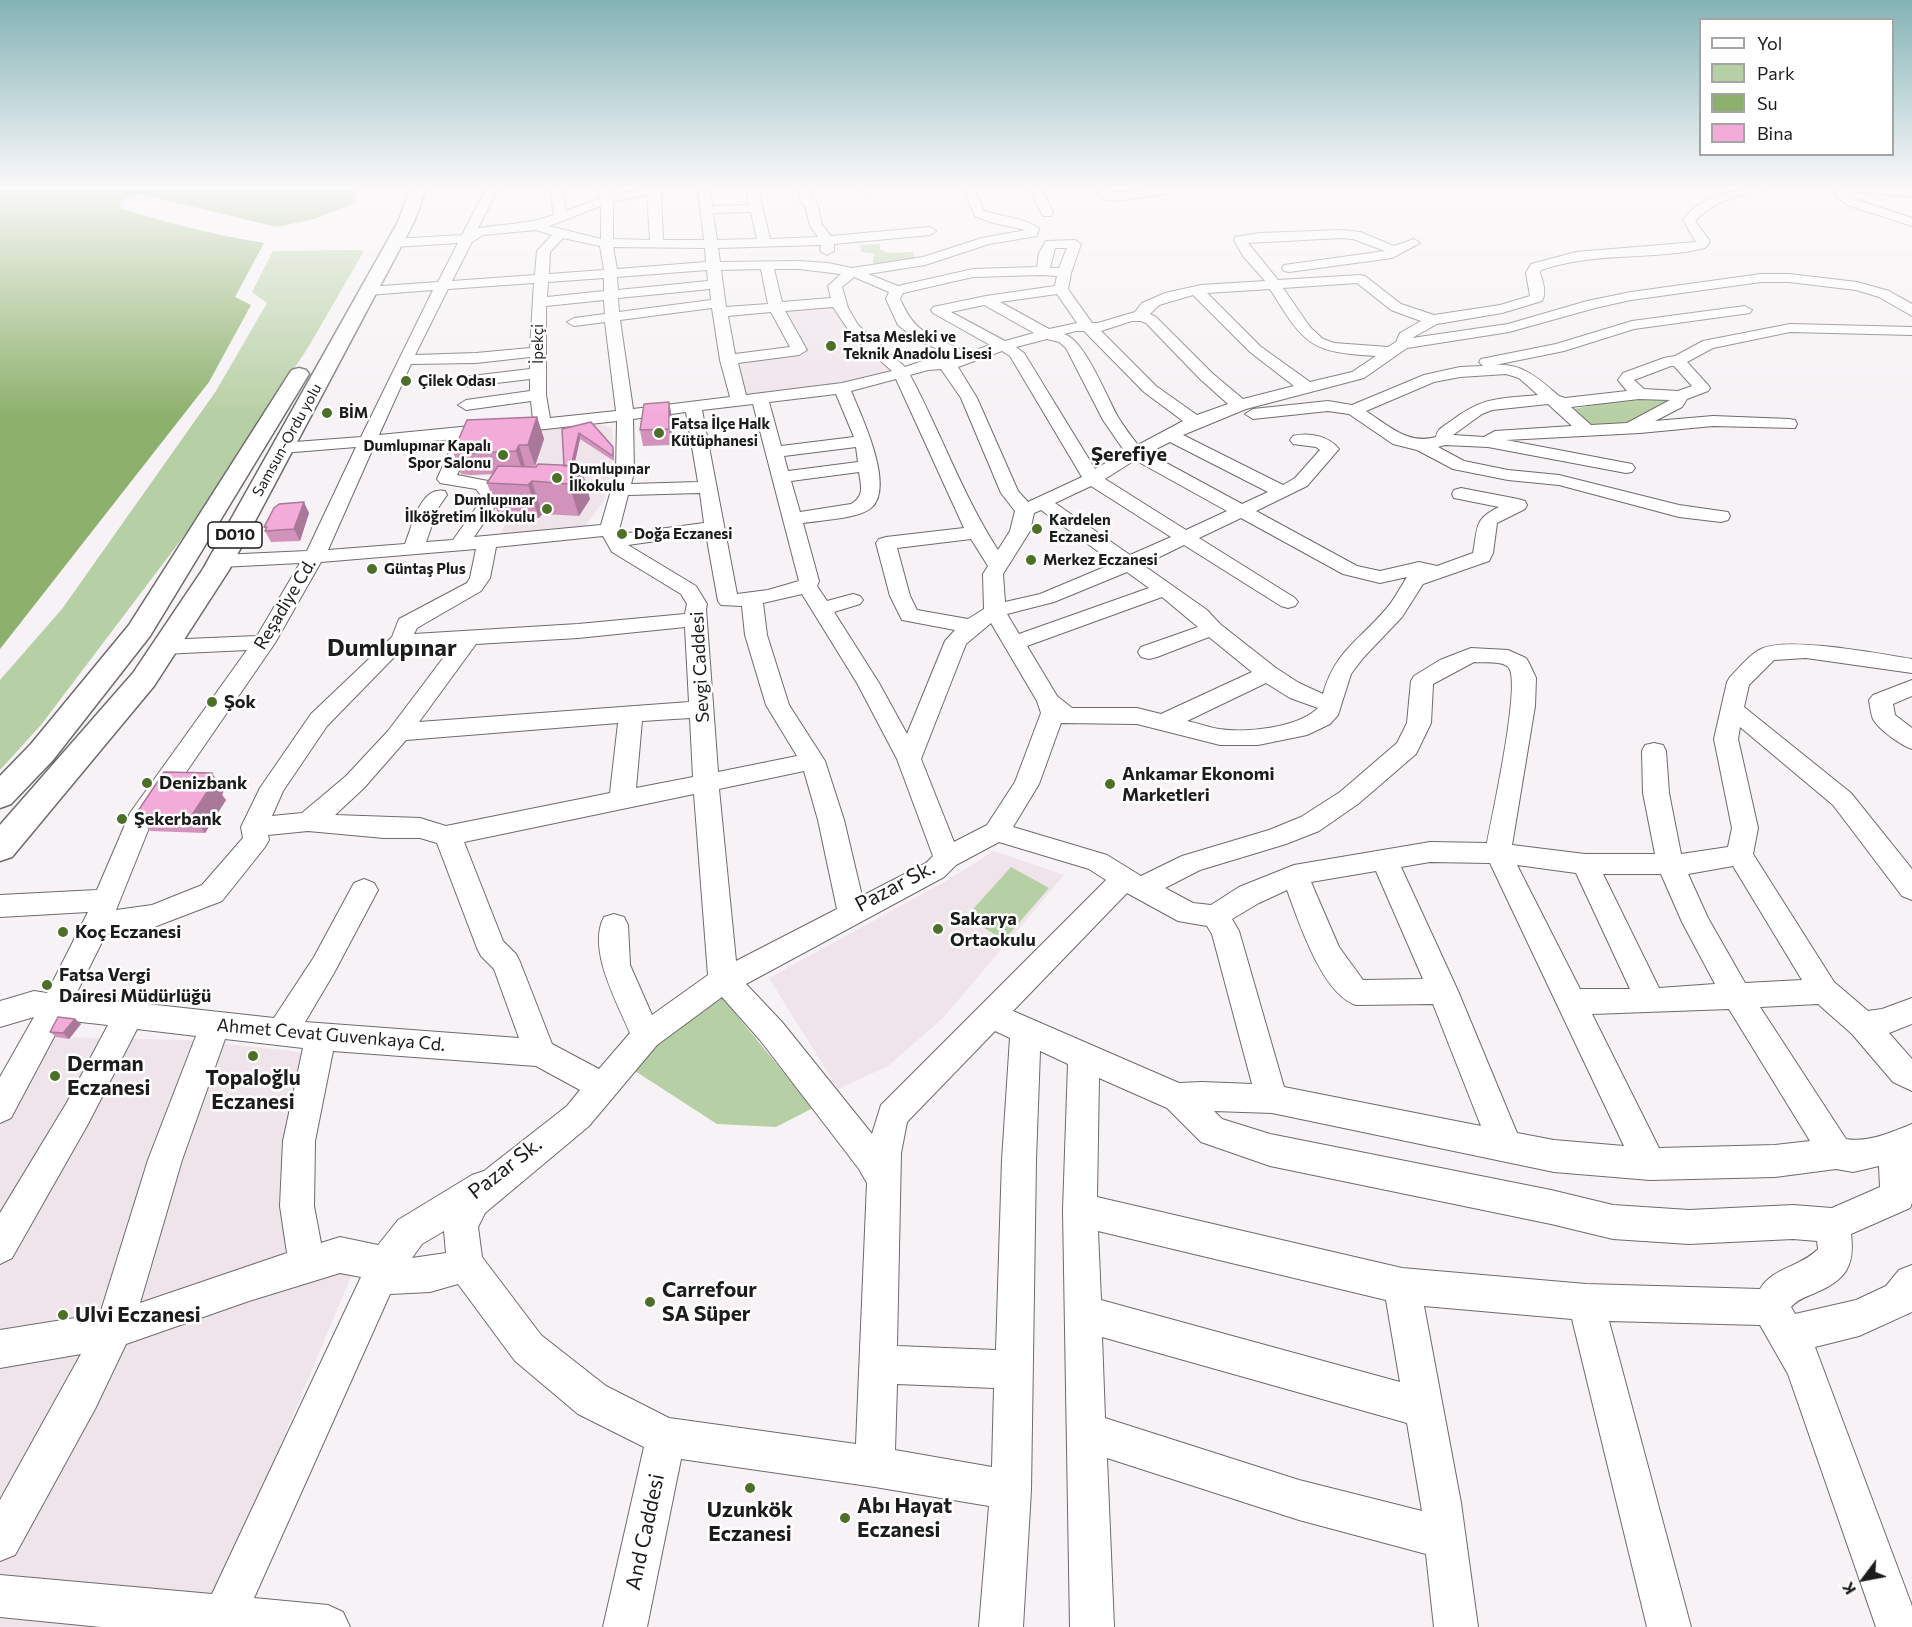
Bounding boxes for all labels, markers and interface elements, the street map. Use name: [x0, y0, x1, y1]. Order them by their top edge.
legend: [1699, 18, 1894, 156]
text: Yol: [1757, 32, 1782, 54]
text: Park: [1757, 62, 1795, 84]
text: Su: [1757, 92, 1778, 114]
text: Bina: [1757, 122, 1793, 144]
street label: İpekçi: [529, 324, 547, 364]
place label: Fatsa Mesleki ve Teknik Anadolu Lisesi: [843, 328, 992, 363]
marker: Fatsa Mesleki ve Teknik Anadolu Lisesi: [824, 339, 838, 353]
place label: Çilek Odası: [418, 372, 496, 390]
marker: Çilek Odası: [399, 374, 413, 388]
street label: Samsun-Ordu yolu: [248, 380, 326, 500]
place label: BİM: [339, 404, 368, 422]
marker: BİM: [320, 406, 334, 420]
place label: Fatsa İlçe Halk Kütüphanesi: [671, 415, 770, 450]
marker: Fatsa İlçe Halk Kütüphanesi: [652, 426, 666, 440]
place label: Dumlupınar Kapalı Spor Salonu: [364, 437, 491, 472]
district label: Şerefiye: [1091, 442, 1167, 466]
marker: Dumlupınar Kapalı Spor Salonu: [496, 448, 510, 462]
place label: Dumlupınar İlkokulu: [569, 460, 650, 495]
marker: Dumlupınar İlkokulu: [550, 471, 564, 485]
place label: Dumlupınar İlköğretim İlkokulu: [405, 491, 535, 526]
marker: Dumlupınar İlköğretim İlkokulu: [540, 502, 554, 516]
place label: Kardelen Eczanesi: [1049, 511, 1111, 546]
road number: D010: [208, 522, 262, 548]
marker: Kardelen Eczanesi: [1030, 522, 1044, 536]
place label: Doğa Eczanesi: [634, 525, 733, 543]
marker: Doğa Eczanesi: [615, 527, 629, 541]
place label: Merkez Eczanesi: [1043, 551, 1158, 569]
marker: Merkez Eczanesi: [1024, 553, 1038, 567]
street label: Reşadiye Cd.: [249, 555, 321, 653]
place label: Güntaş Plus: [384, 560, 466, 578]
marker: Güntaş Plus: [365, 562, 379, 576]
street label: Sevgi Caddesi: [686, 611, 714, 723]
district label: Dumlupınar: [327, 634, 457, 662]
place label: Şok: [224, 691, 256, 713]
marker: Şok: [205, 695, 219, 709]
place label: Ankamar Ekonomi Marketleri: [1122, 763, 1274, 806]
place label: Denizbank: [159, 772, 247, 794]
marker: Denizbank: [140, 776, 154, 790]
marker: Ankamar Ekonomi Marketleri: [1103, 777, 1117, 791]
place label: Şekerbank: [134, 808, 222, 830]
marker: Şekerbank: [115, 812, 129, 826]
street label: Pazar Sk.: [851, 855, 939, 917]
place label: Sakarya Ortaokulu: [950, 908, 1036, 950]
place label: Koç Eczanesi: [75, 921, 181, 943]
marker: Sakarya Ortaokulu: [931, 922, 945, 936]
marker: Koç Eczanesi: [56, 925, 70, 939]
place label: Fatsa Vergi Dairesi Müdürlüğü: [59, 964, 211, 1006]
marker: Fatsa Vergi Dairesi Müdürlüğü: [40, 978, 54, 992]
street label: Ahmet Cevat Guvenkaya Cd.: [216, 1014, 446, 1056]
marker: Topaloğlu Eczanesi: [246, 1049, 260, 1063]
place label: Derman Eczanesi: [67, 1051, 150, 1101]
place label: Topaloğlu Eczanesi: [205, 1065, 301, 1115]
marker: Derman Eczanesi: [48, 1069, 62, 1083]
street label: Pazar Sk.: [463, 1131, 547, 1205]
place label: Carrefour SA Süper: [662, 1277, 757, 1327]
marker: Carrefour SA Süper: [643, 1295, 657, 1309]
place label: Ulvi Eczanesi: [75, 1302, 201, 1328]
marker: Ulvi Eczanesi: [56, 1308, 70, 1322]
street label: And Caddesi: [620, 1472, 670, 1592]
marker: Uzunkök Eczanesi: [743, 1481, 757, 1495]
place label: Abı Hayat Eczanesi: [857, 1493, 952, 1543]
place label: Uzunkök Eczanesi: [707, 1497, 793, 1547]
marker: Abı Hayat Eczanesi: [838, 1511, 852, 1525]
north arrow: [1834, 1549, 1894, 1609]
text: K: [1837, 1579, 1859, 1599]

